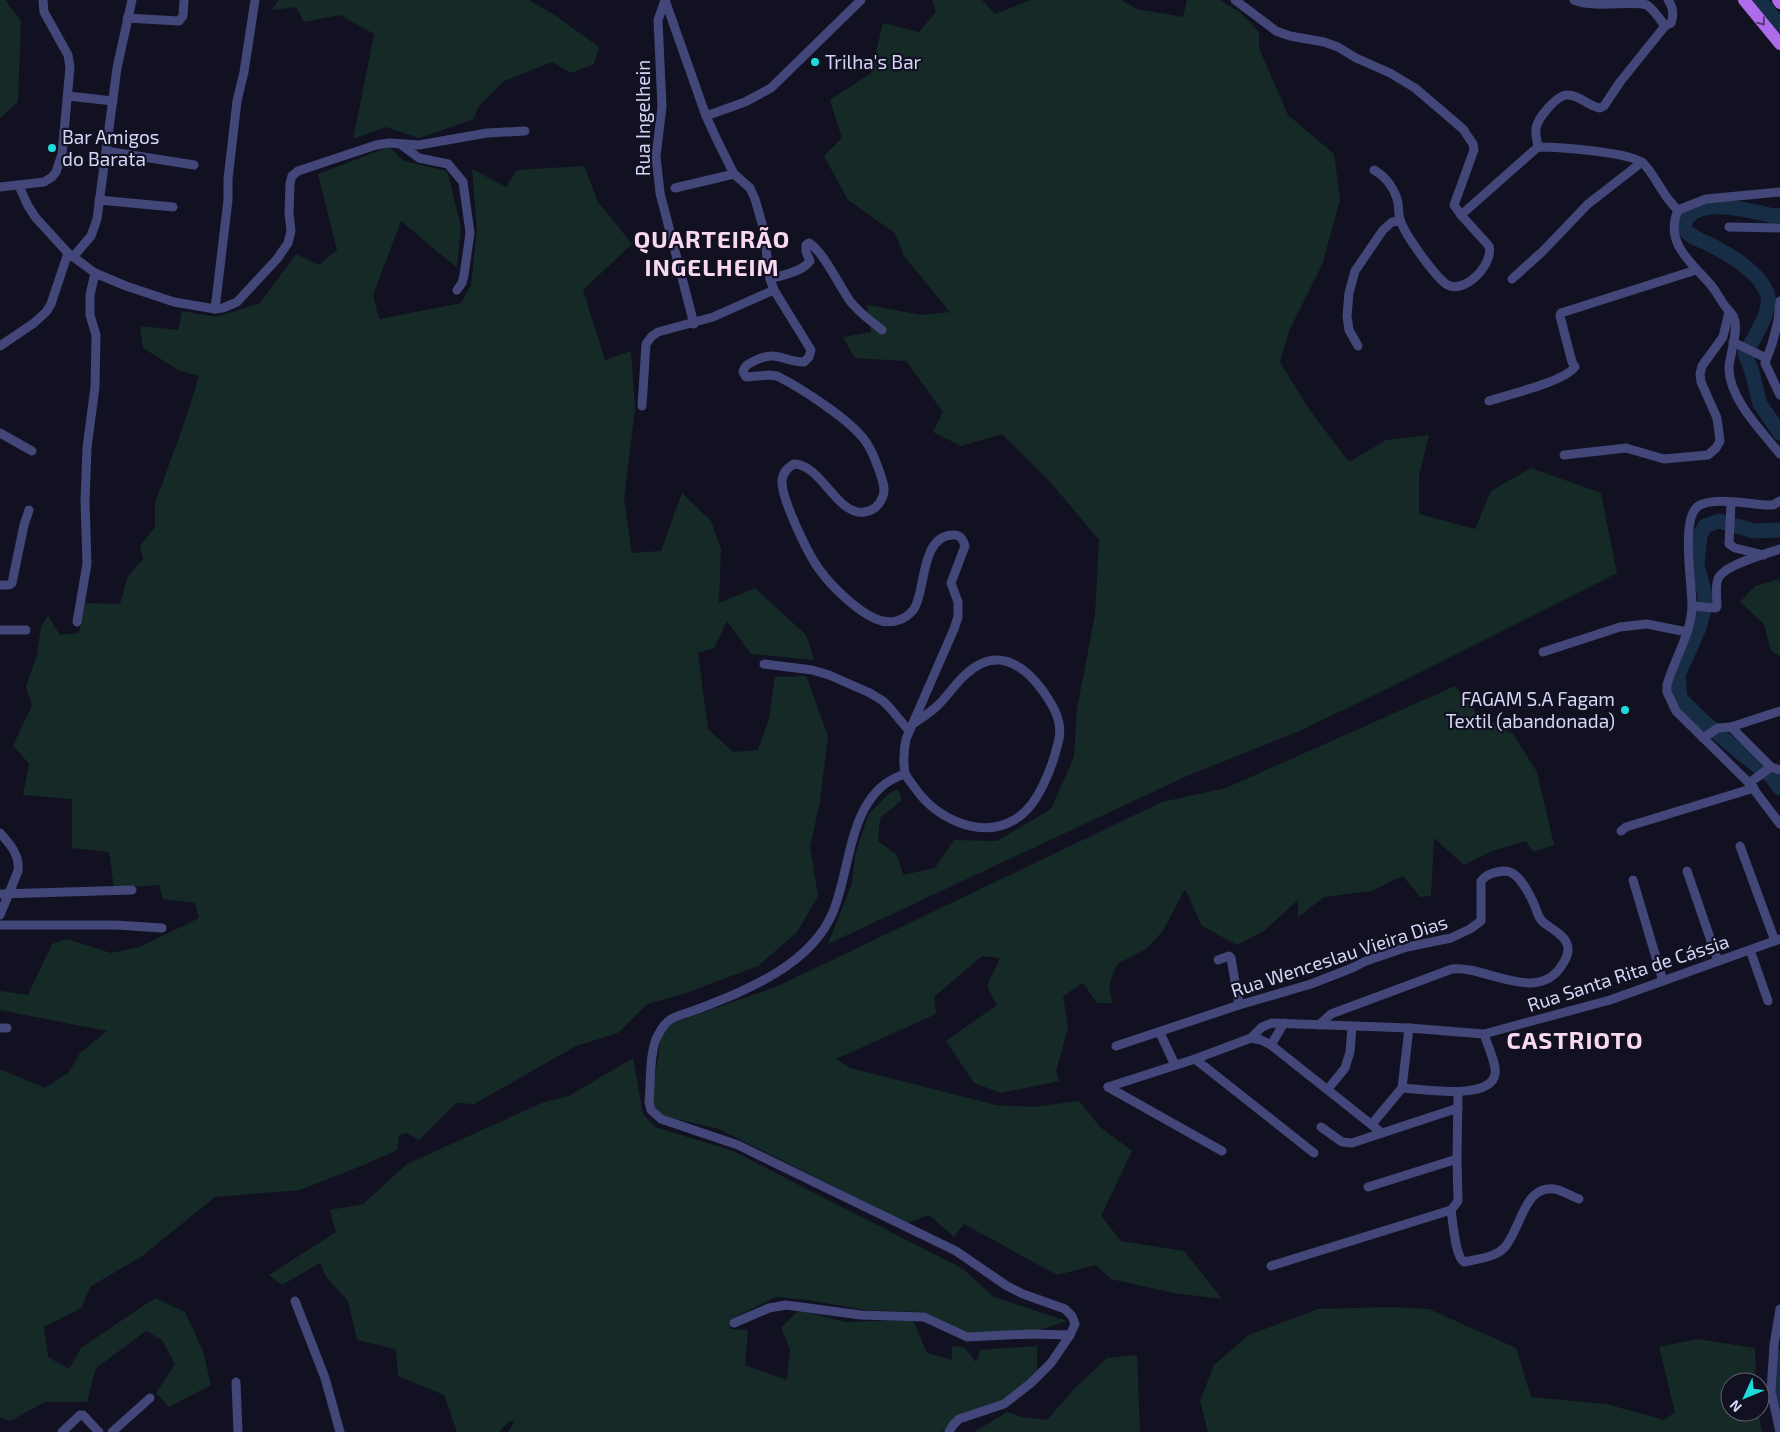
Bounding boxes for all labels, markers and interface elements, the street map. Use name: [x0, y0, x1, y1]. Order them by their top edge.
one-way arrow: [1757, 16, 1765, 25]
place label: Trilha's Bar: [825, 50, 922, 73]
marker: Trilha's Bar: [809, 56, 821, 68]
street label: Rua Ingelhein: [631, 60, 654, 176]
place label: Bar Amigos do Barata: [62, 125, 159, 170]
marker: Bar Amigos do Barata: [46, 142, 58, 154]
district label: QUARTEIRÃO INGELHEIM: [634, 224, 790, 281]
place label: FAGAM S.A Fagam Textil (abandonada): [1446, 687, 1615, 732]
marker: FAGAM S.A Fagam Textil (abandonada): [1619, 704, 1631, 716]
street label: Rua Wenceslau Vieira Dias: [1228, 910, 1450, 1001]
street label: Rua Santa Rita de Cássia: [1524, 929, 1732, 1016]
district label: CASTRIOTO: [1507, 1025, 1643, 1054]
north arrow: [1720, 1372, 1770, 1422]
text: N: [1726, 1397, 1745, 1416]

